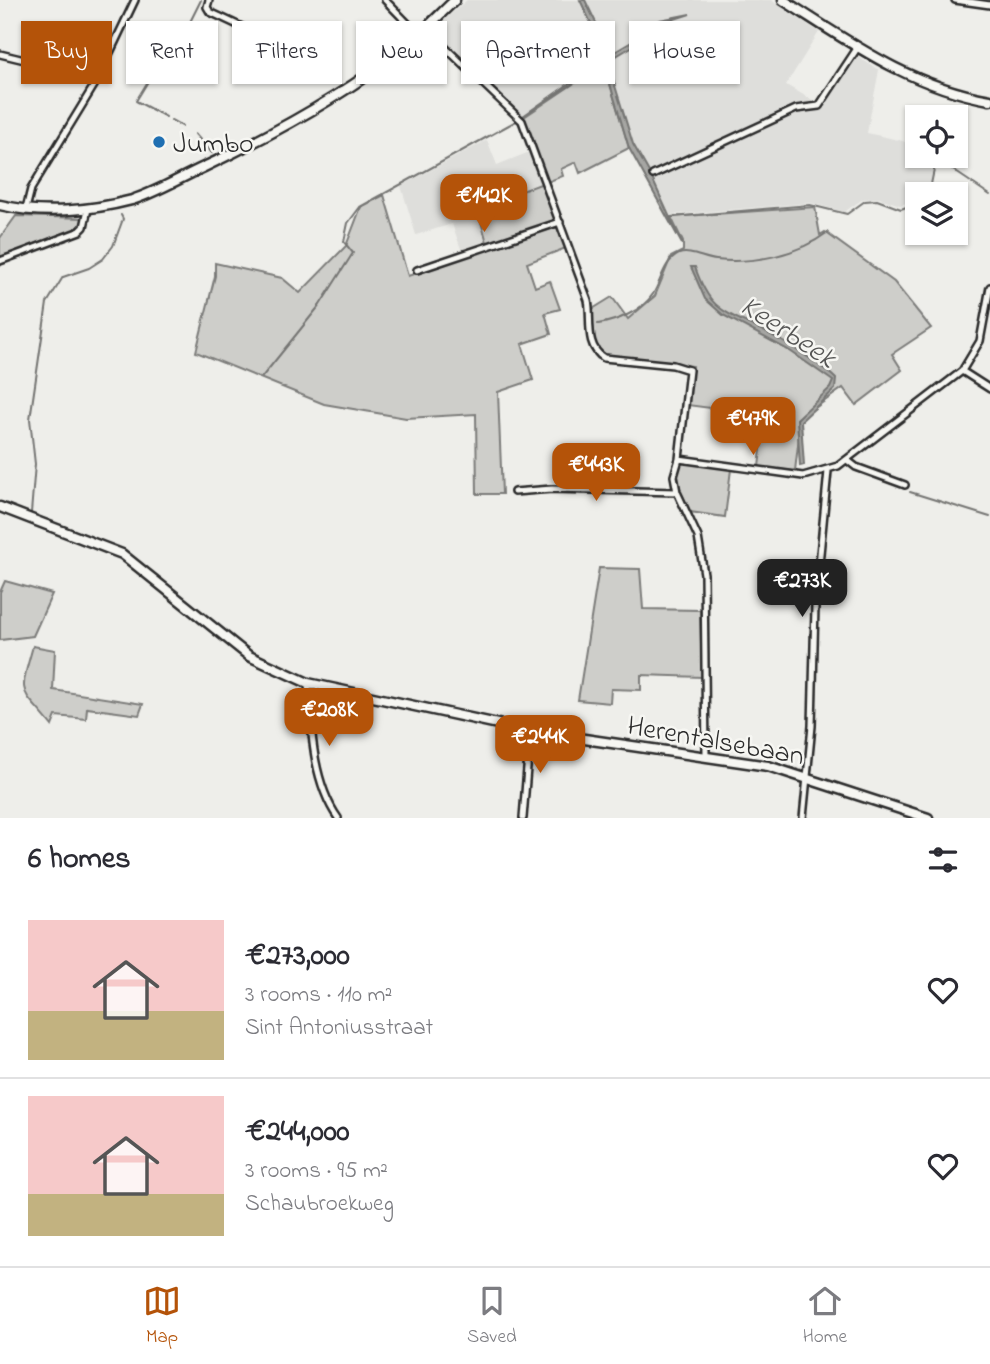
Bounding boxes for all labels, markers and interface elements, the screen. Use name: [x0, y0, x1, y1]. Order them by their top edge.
chip: Buy: [21, 21, 112, 84]
chip: Rent: [126, 21, 218, 84]
chip: Filters: [232, 21, 342, 84]
chip: New: [356, 21, 447, 84]
chip: Apartment: [461, 21, 615, 84]
chip: House: [629, 21, 740, 84]
map controls: [905, 105, 968, 245]
button: locate: [905, 105, 968, 168]
place label: Jumbo: [173, 125, 254, 166]
marker: Jumbo: [151, 134, 167, 150]
pin: €142K: [435, 174, 533, 234]
text: €142K: [456, 180, 512, 213]
button: layers: [905, 182, 968, 245]
water label: Keerbeek: [731, 286, 846, 382]
pin: €479K: [704, 398, 802, 457]
text: €479K: [726, 403, 780, 436]
pin: €443K: [547, 444, 645, 503]
text: €443K: [568, 449, 624, 482]
pin: €273K: [753, 560, 851, 619]
text: €273K: [773, 565, 831, 598]
pin: €208K: [280, 688, 378, 748]
text: €208K: [300, 694, 358, 727]
street label: Herentalsebaan: [624, 707, 807, 778]
pin: €244K: [491, 716, 589, 775]
text: €244K: [511, 721, 569, 754]
text: 6 homes: [28, 838, 131, 882]
icon: filters: [924, 841, 962, 879]
text: €273,000: [245, 935, 350, 979]
icon: home: [84, 948, 168, 1032]
icon: heart: [924, 971, 962, 1009]
text: 3 rooms · 110 m²: [245, 979, 392, 1012]
text: Sint Antoniusstraat: [245, 1012, 433, 1045]
text: €244,000: [245, 1111, 350, 1155]
icon: home: [84, 1124, 168, 1208]
icon: heart: [924, 1147, 962, 1185]
text: 3 rooms · 95 m²: [245, 1155, 388, 1188]
text: Schaubroekweg: [245, 1188, 394, 1221]
tab: Map: [143, 1282, 181, 1351]
tab: Saved: [467, 1282, 517, 1351]
tab: Home: [803, 1282, 847, 1351]

